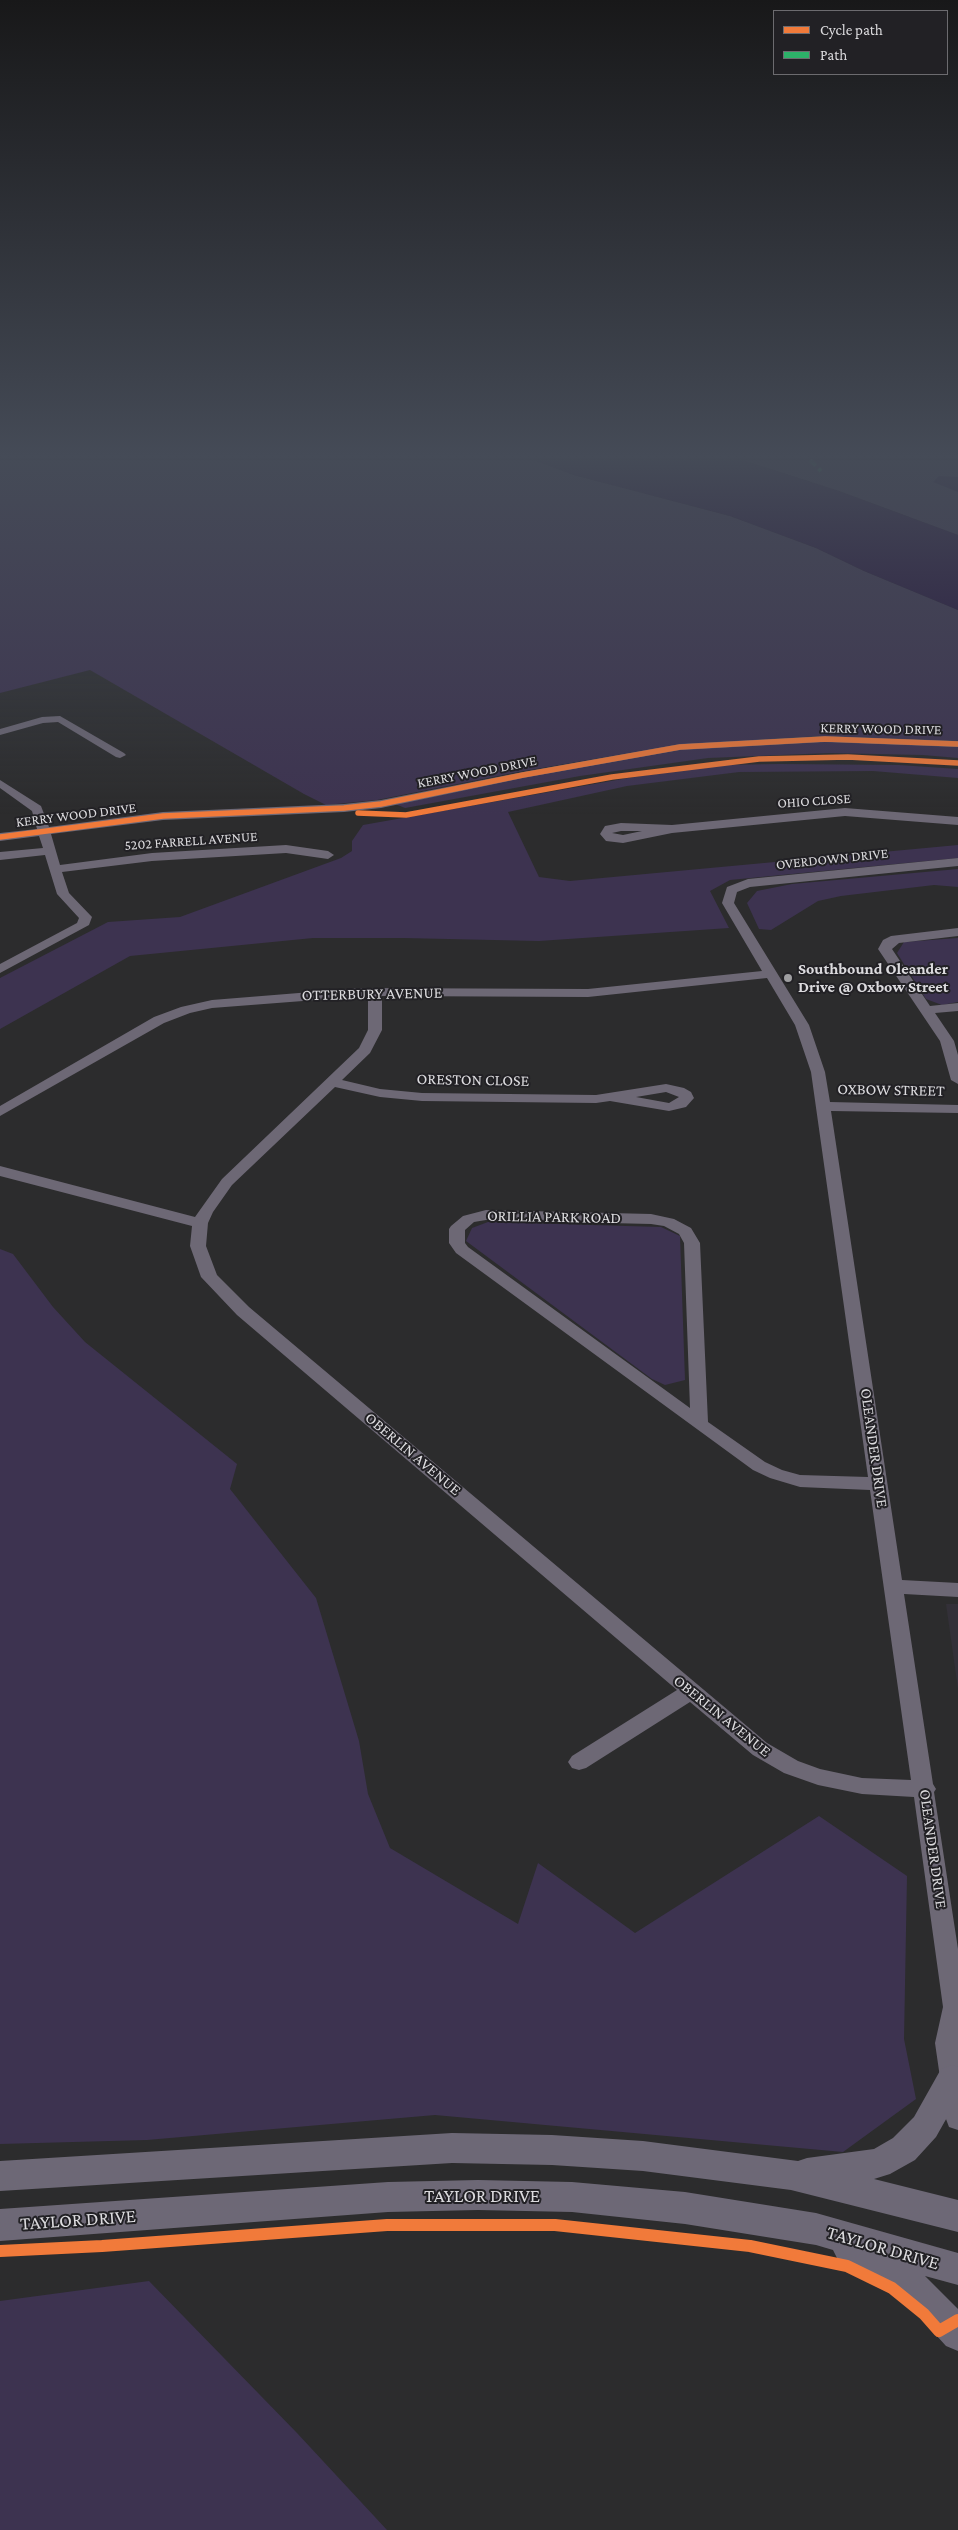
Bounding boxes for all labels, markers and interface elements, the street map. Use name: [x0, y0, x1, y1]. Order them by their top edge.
legend: [773, 10, 948, 75]
text: Cycle path: [820, 22, 883, 38]
text: Path: [820, 47, 847, 63]
street label: KERRY WOOD DRIVE: [820, 720, 942, 738]
street label: KERRY WOOD DRIVE: [416, 752, 538, 792]
street label: OHIO CLOSE: [777, 790, 851, 812]
street label: KERRY WOOD DRIVE: [15, 799, 137, 831]
street label: 5202 FARRELL AVENUE: [124, 828, 258, 854]
street label: OVERDOWN DRIVE: [775, 845, 889, 873]
place label: Southbound Oleander Drive @ Oxbow Street: [798, 959, 949, 997]
marker: Southbound Oleander Drive @ Oxbow Street: [782, 972, 794, 984]
street label: OTTERBURY AVENUE: [301, 983, 443, 1005]
street label: ORESTON CLOSE: [416, 1069, 530, 1091]
street label: OXBOW STREET: [837, 1079, 945, 1101]
street label: ORILLIA PARK ROAD: [487, 1206, 621, 1228]
street label: OLEANDER DRIVE: [856, 1387, 892, 1509]
street label: OBERLIN AVENUE: [361, 1408, 465, 1500]
street label: OBERLIN AVENUE: [669, 1671, 775, 1761]
street label: OLEANDER DRIVE: [915, 1788, 951, 1910]
street label: TAYLOR DRIVE: [424, 2185, 540, 2207]
street label: TAYLOR DRIVE: [19, 2205, 137, 2235]
street label: TAYLOR DRIVE: [824, 2221, 942, 2275]

